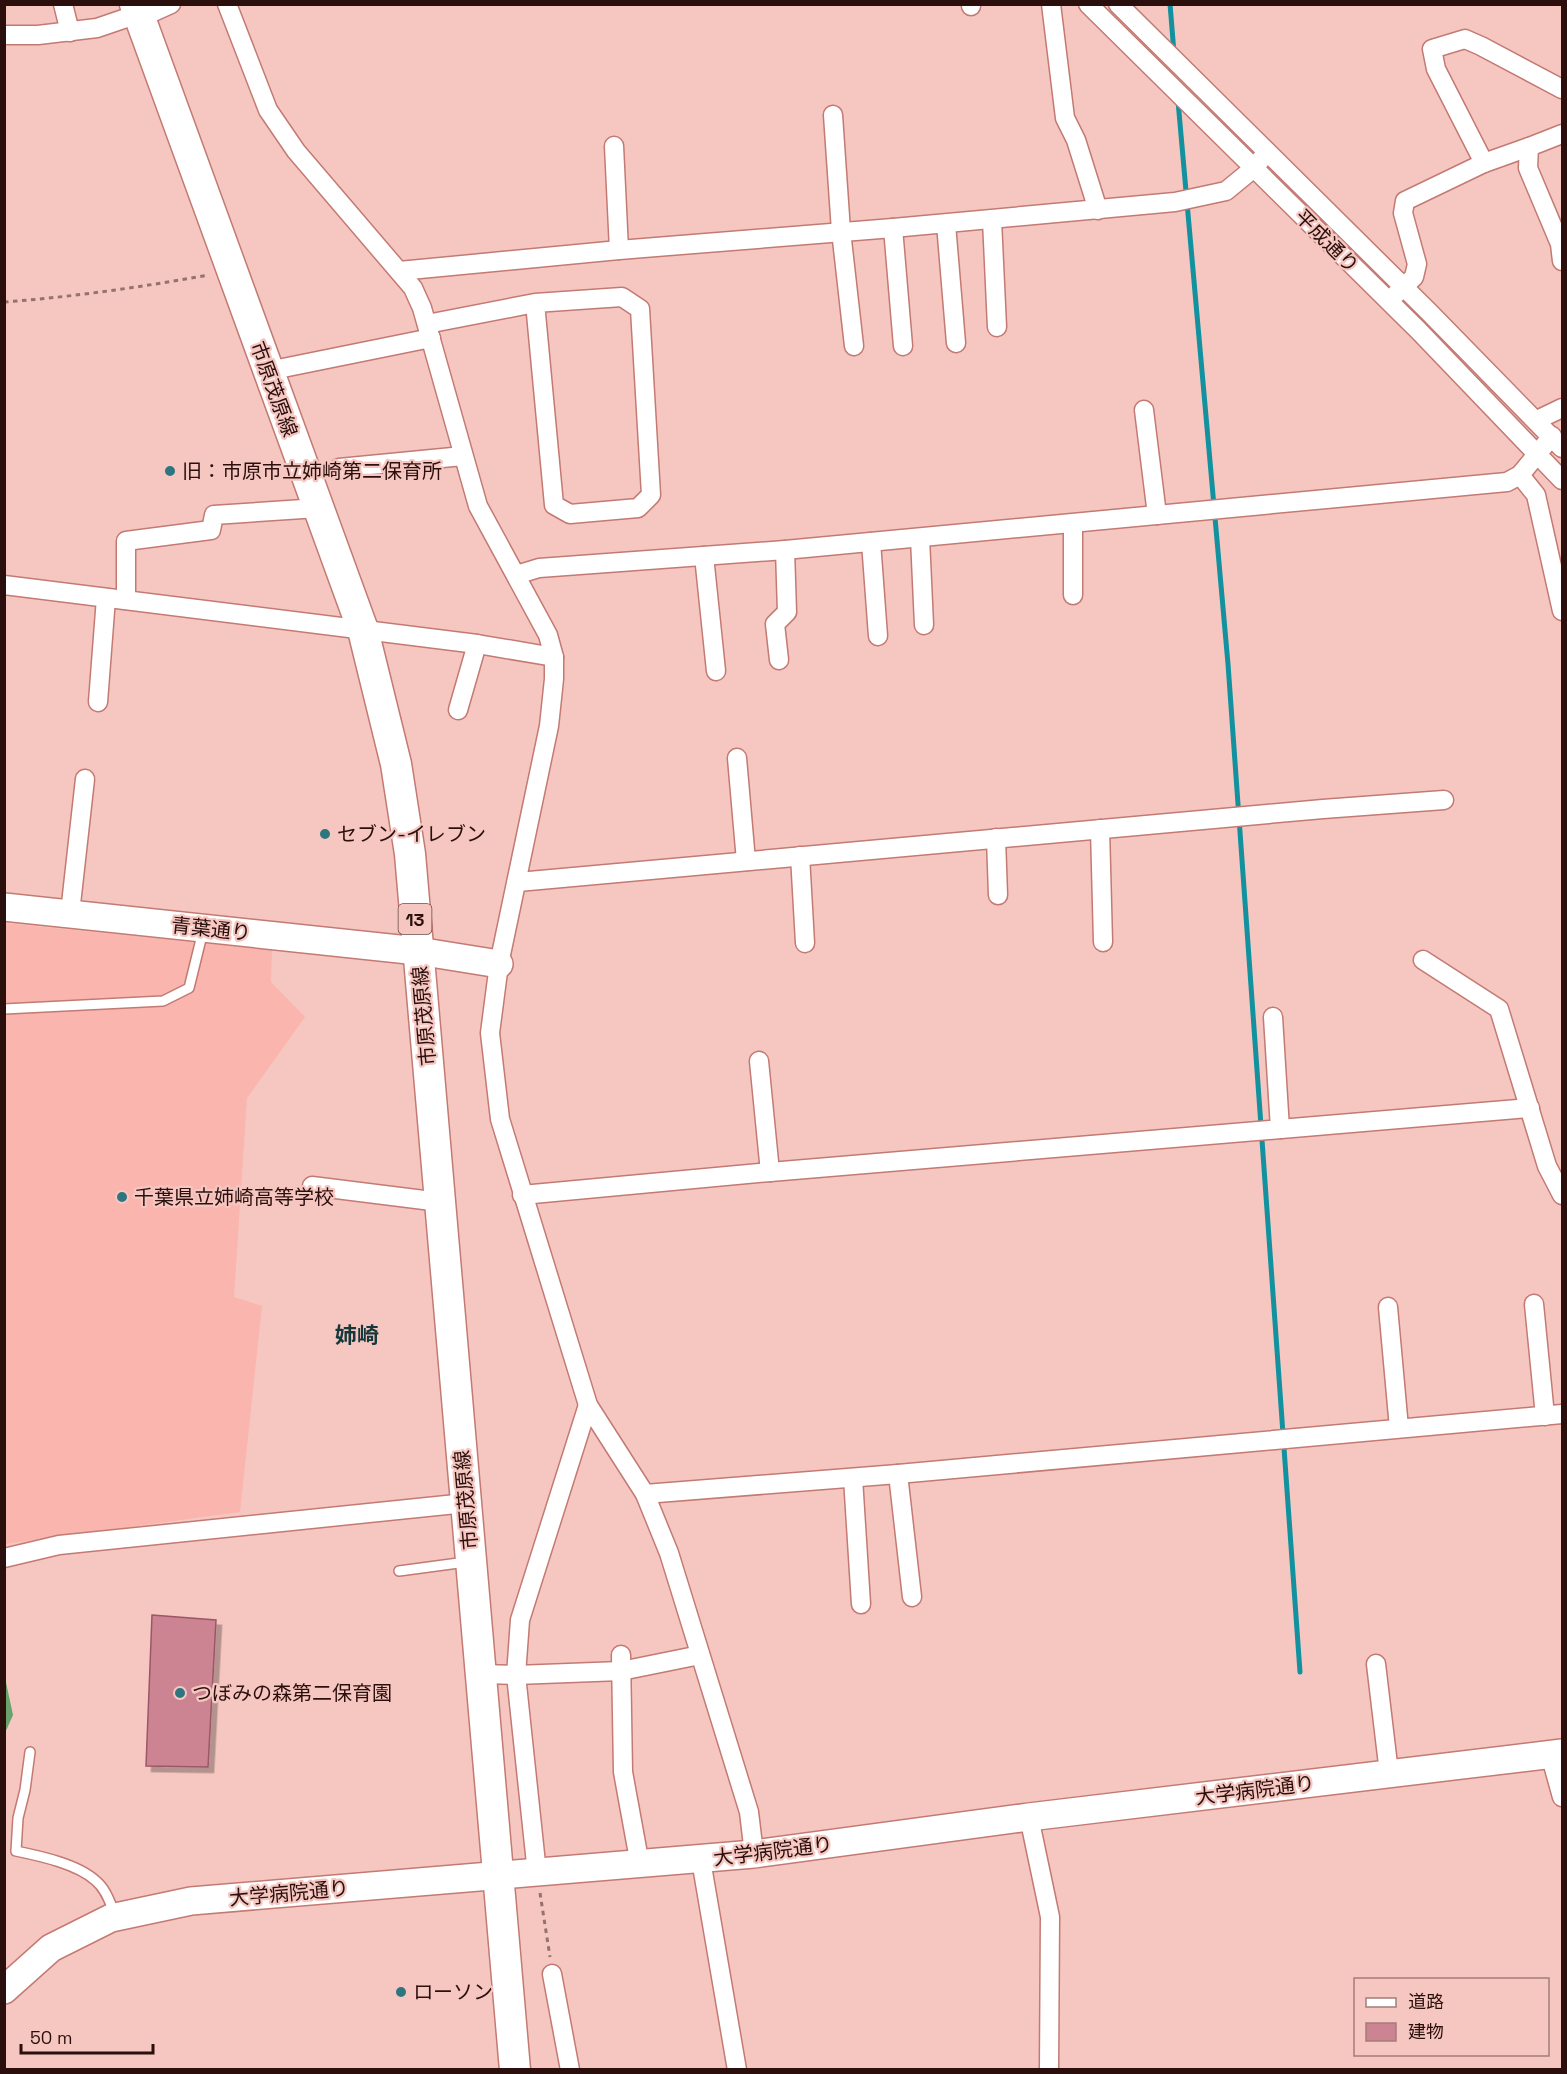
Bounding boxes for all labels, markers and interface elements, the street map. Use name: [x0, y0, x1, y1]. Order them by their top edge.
street label: 平成通り: [1290, 204, 1364, 278]
street label: 市原茂原線: [245, 338, 303, 440]
place label: 旧：市原市立姉崎第二保育所: [182, 458, 442, 484]
marker: 旧：市原市立姉崎第二保育所: [163, 464, 177, 478]
place label: セブン-イレブン: [337, 821, 486, 847]
marker: セブン-イレブン: [318, 827, 332, 841]
road number: 13: [398, 904, 432, 934]
street label: 青葉通り: [170, 912, 252, 946]
street label: 市原茂原線: [407, 965, 441, 1067]
place label: 千葉県立姉崎高等学校: [134, 1184, 334, 1210]
marker: 千葉県立姉崎高等学校: [115, 1190, 129, 1204]
district label: 姉崎: [335, 1321, 379, 1349]
street label: 市原茂原線: [449, 1449, 483, 1551]
place label: つぼみの森第二保育園: [192, 1680, 392, 1706]
marker: つぼみの森第二保育園: [173, 1686, 187, 1700]
street label: 大学病院通り: [1194, 1770, 1316, 1810]
street label: 大学病院通り: [712, 1831, 834, 1871]
street label: 大学病院通り: [228, 1875, 350, 1911]
legend: [1354, 1978, 1549, 2056]
place label: ローソン: [413, 1979, 493, 2005]
marker: ローソン: [394, 1985, 408, 1999]
text: 道路: [1408, 1990, 1444, 2013]
scale bar: [21, 2017, 153, 2055]
text: 建物: [1408, 2020, 1444, 2043]
text: 50 m: [30, 2026, 72, 2049]

